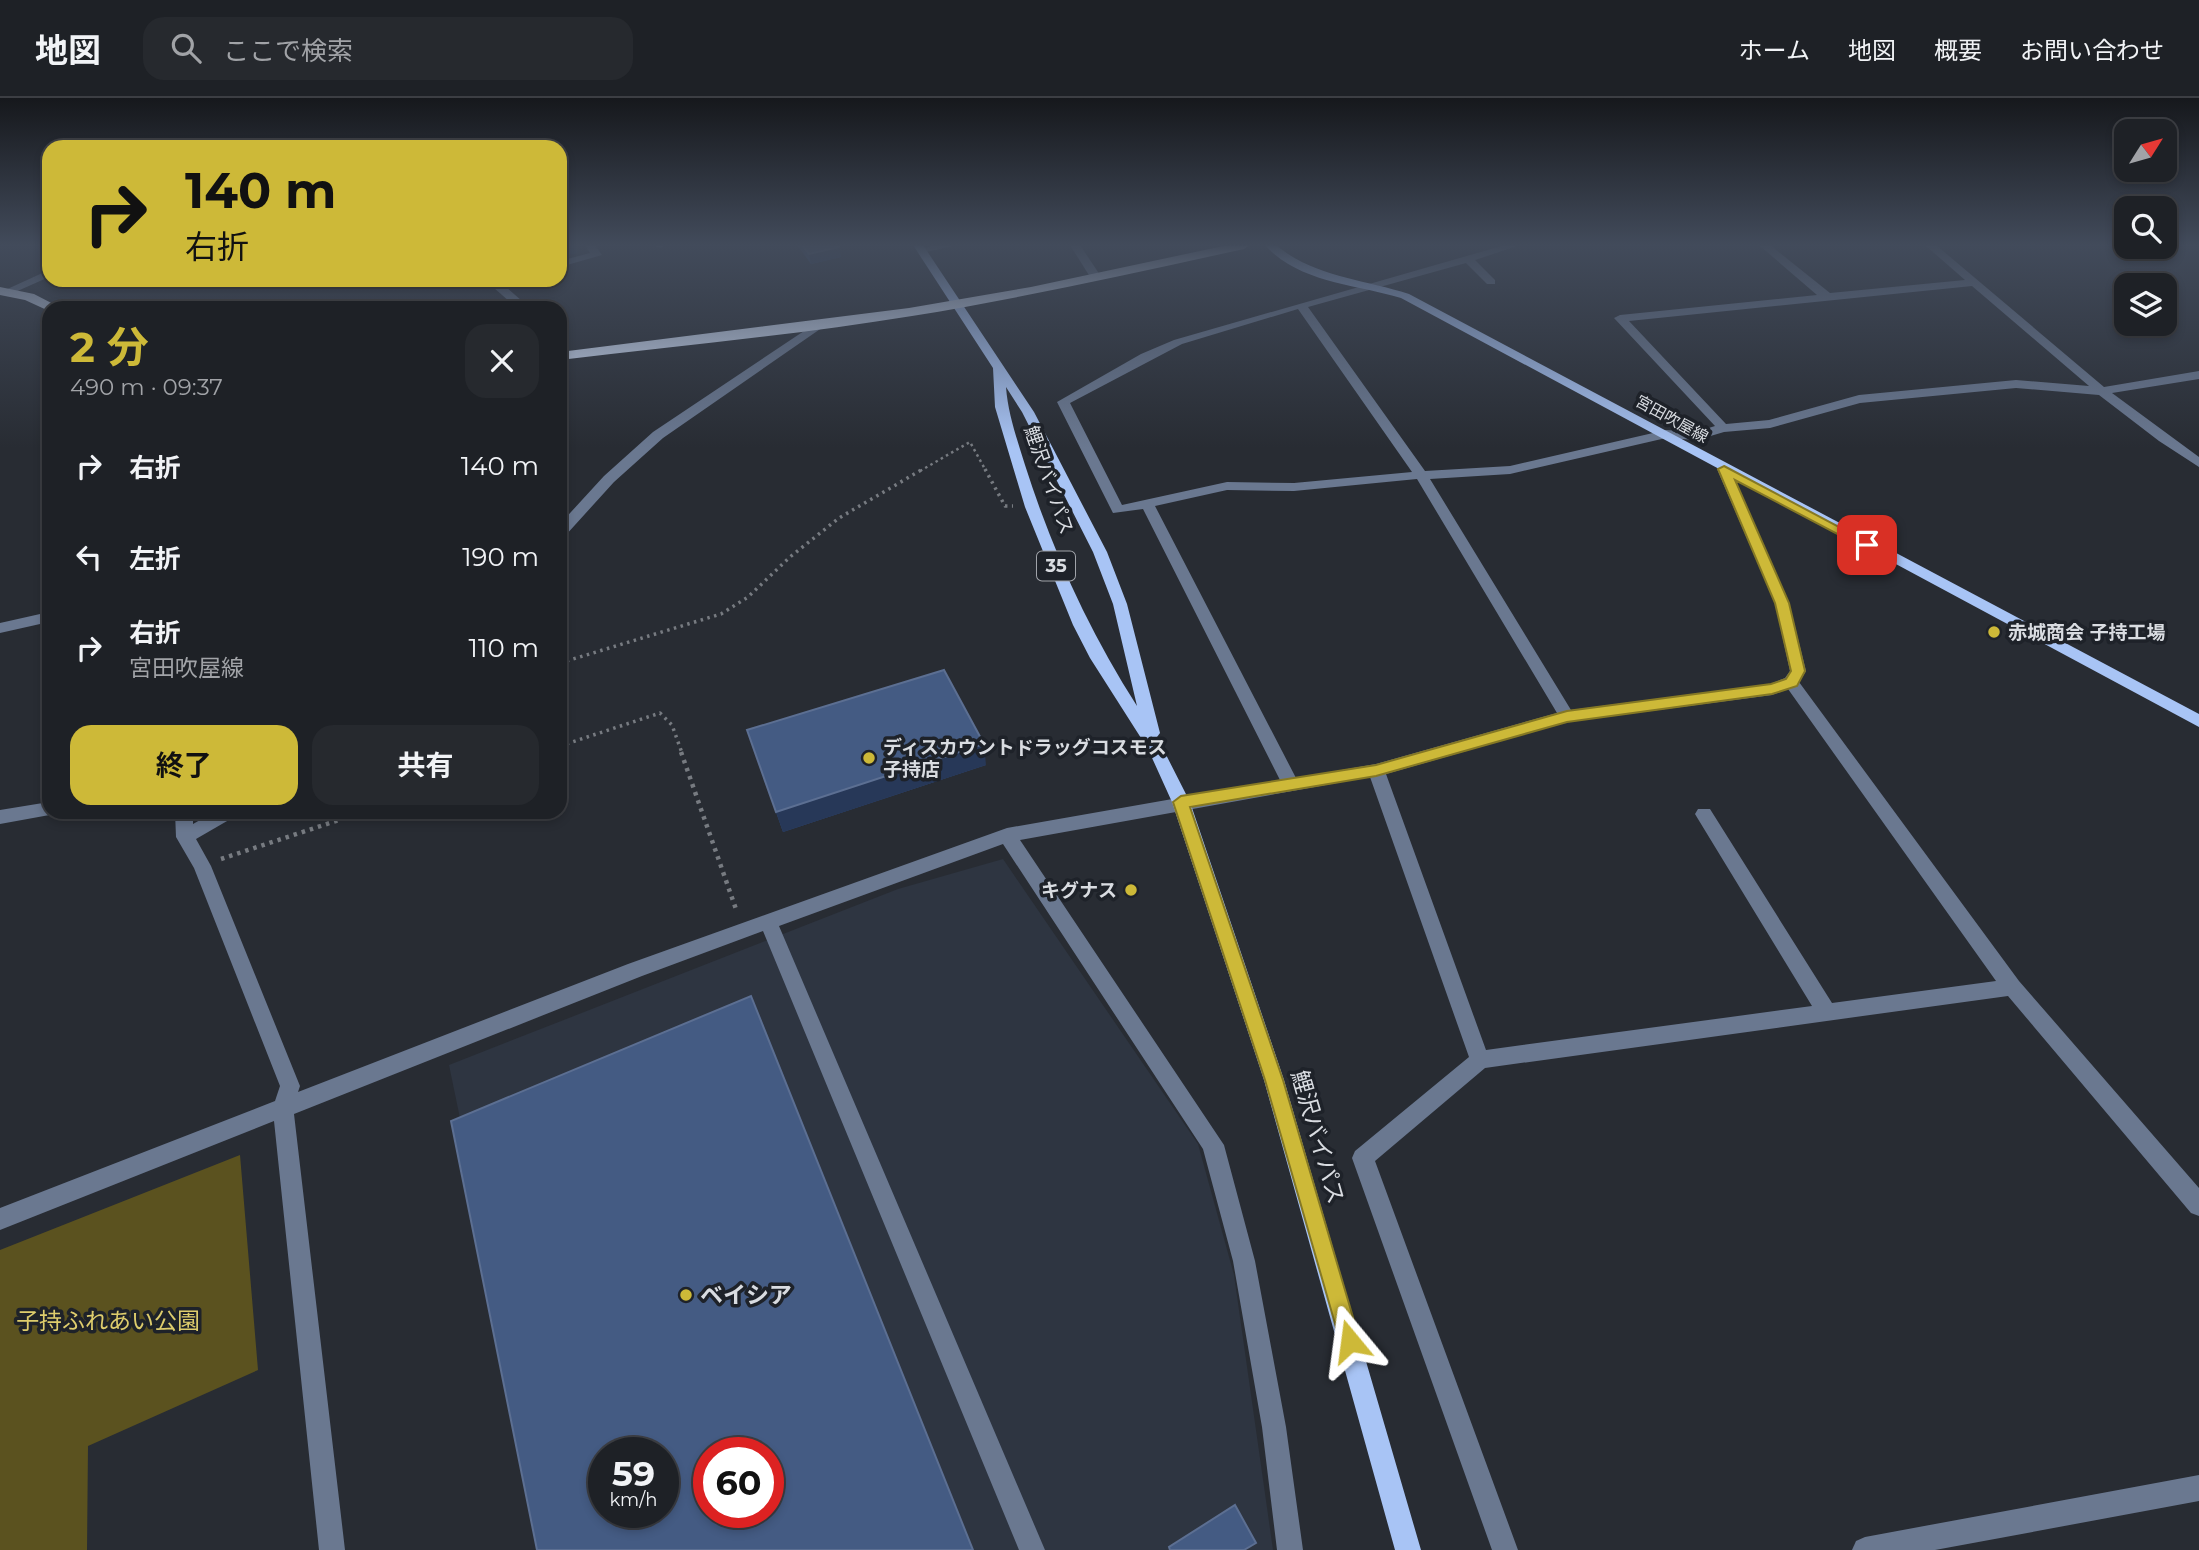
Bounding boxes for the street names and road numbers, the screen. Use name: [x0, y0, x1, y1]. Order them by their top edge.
street label: 宮田吹屋線: [1632, 391, 1712, 447]
street label: 鯉沢バイパス: [1020, 423, 1078, 537]
road number: 35: [1037, 552, 1075, 580]
street label: 鯉沢バイパス: [1286, 1067, 1350, 1207]

